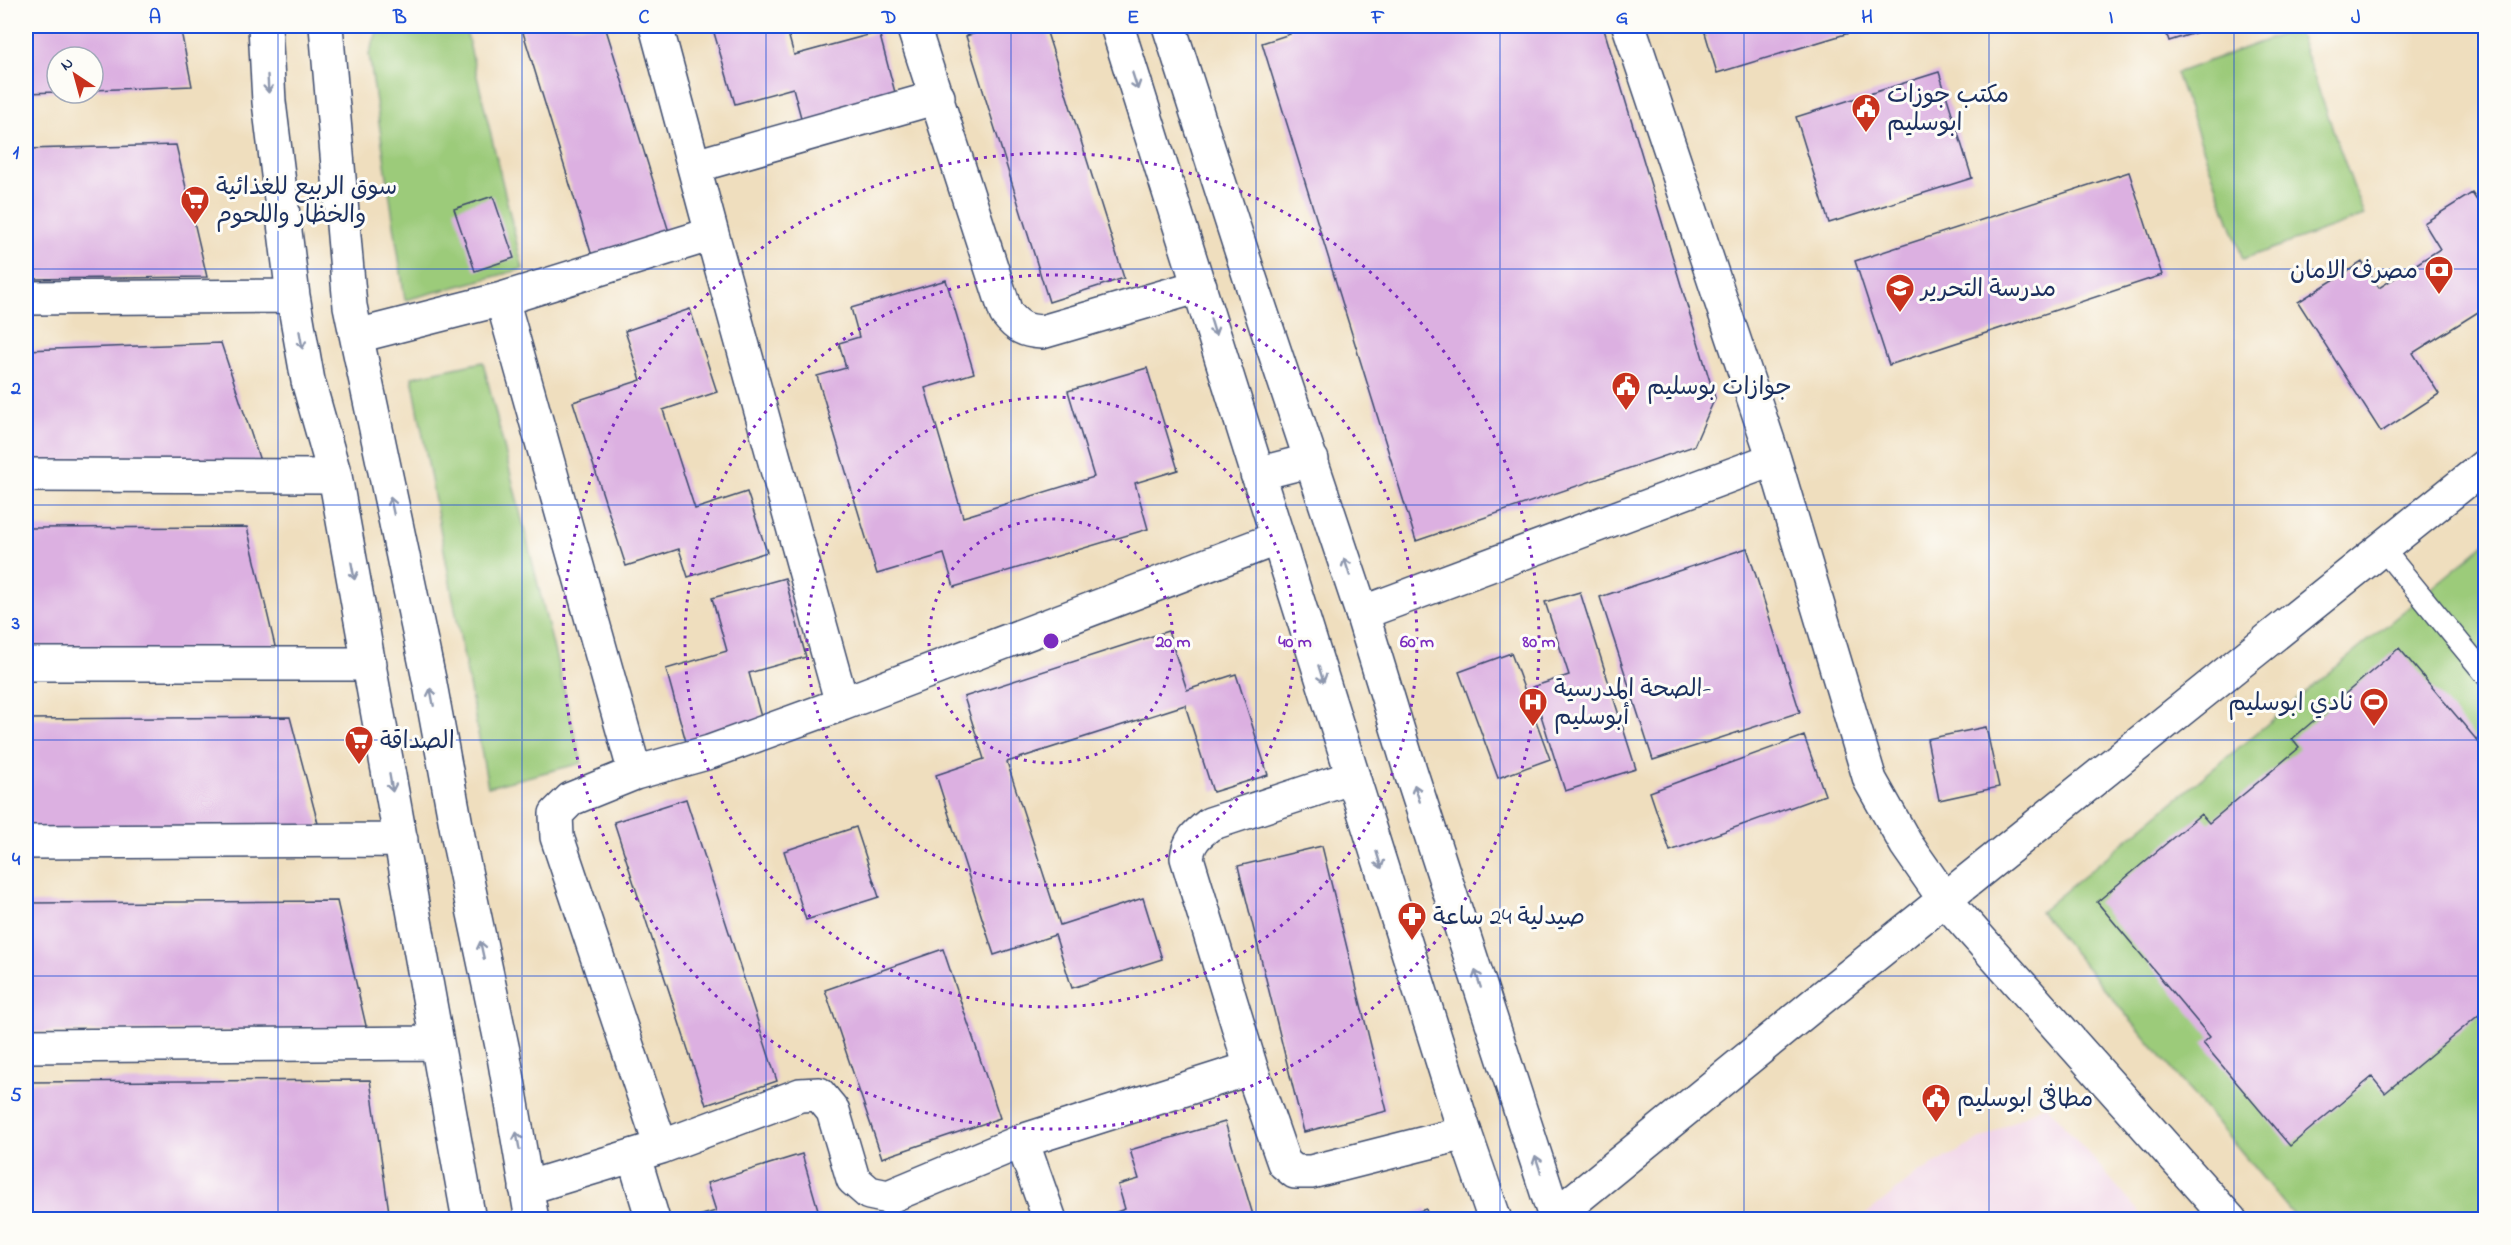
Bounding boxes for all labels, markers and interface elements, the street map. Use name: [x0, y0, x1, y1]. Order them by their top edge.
text: A: [149, 4, 161, 33]
text: B: [392, 4, 407, 33]
text: C: [639, 4, 650, 33]
text: D: [881, 4, 896, 33]
text: E: [1127, 4, 1139, 33]
text: F: [1371, 4, 1385, 33]
text: G: [1616, 4, 1629, 33]
text: H: [1861, 4, 1873, 33]
text: I: [2109, 4, 2114, 33]
text: J: [2351, 4, 2361, 33]
north arrow: [45, 45, 105, 105]
text: N: [56, 51, 79, 77]
one-way arrow: [1130, 71, 1141, 90]
one-way arrow: [263, 73, 274, 93]
place label: مكتب جوزات ابوسليم: [1887, 79, 2009, 142]
public building icon: مكتب جوزات ابوسليم: [1850, 92, 1882, 134]
text: 1: [13, 139, 20, 168]
place label: سوق الربيع للغذائية والخظار واللحوم: [216, 171, 397, 234]
supermarket icon: سوق الربيع للغذائية والخظار واللحوم: [179, 184, 211, 226]
bank icon: مصرف الامان: [2423, 254, 2455, 296]
place label: مصرف الامان: [2290, 255, 2418, 290]
school or university icon: مدرسة التحرير: [1884, 272, 1916, 314]
place label: مدرسة التحرير: [1919, 273, 2056, 308]
one-way arrow: [1208, 317, 1219, 336]
one-way arrow: [296, 329, 307, 349]
public building icon: جوازات بوسليم: [1610, 370, 1642, 412]
place label: جوازات بوسليم: [1647, 371, 1792, 406]
text: 2: [10, 375, 21, 404]
one-way arrow: [386, 496, 398, 515]
one-way arrow: [1340, 558, 1351, 577]
one-way arrow: [348, 560, 359, 580]
text: 3: [11, 610, 20, 639]
text: 20 m: [1154, 630, 1191, 656]
text: 40 m: [1278, 630, 1312, 656]
text: 60 m: [1400, 630, 1434, 656]
text: 80 m: [1522, 630, 1556, 656]
centre of rings: [1041, 631, 1061, 651]
one-way arrow: [1316, 664, 1327, 683]
place label: الصحة المدرسية- أبوسليم: [1554, 673, 1712, 736]
hospital icon: الصحة المدرسية- أبوسليم: [1517, 686, 1549, 728]
sports icon: نادي ابوسليم: [2358, 686, 2390, 728]
one-way arrow: [426, 687, 437, 707]
place label: نادي ابوسليم: [2228, 687, 2353, 722]
supermarket icon: الصداقة: [343, 724, 375, 766]
place label: الصداقة: [380, 725, 455, 760]
one-way arrow: [386, 773, 397, 793]
one-way arrow: [1411, 784, 1422, 803]
text: 4: [12, 846, 21, 875]
one-way arrow: [1374, 850, 1385, 869]
pharmacy icon: صيدلية 24 ساعة: [1396, 900, 1428, 942]
place label: صيدلية 24 ساعة: [1433, 901, 1585, 936]
one-way arrow: [476, 941, 487, 960]
one-way arrow: [1471, 970, 1482, 989]
text: 5: [10, 1082, 22, 1111]
public building icon: مطافئ ابوسليم: [1920, 1082, 1952, 1124]
place label: مطافئ ابوسليم: [1957, 1083, 2093, 1118]
one-way arrow: [512, 1132, 523, 1152]
one-way arrow: [1532, 1155, 1543, 1174]

